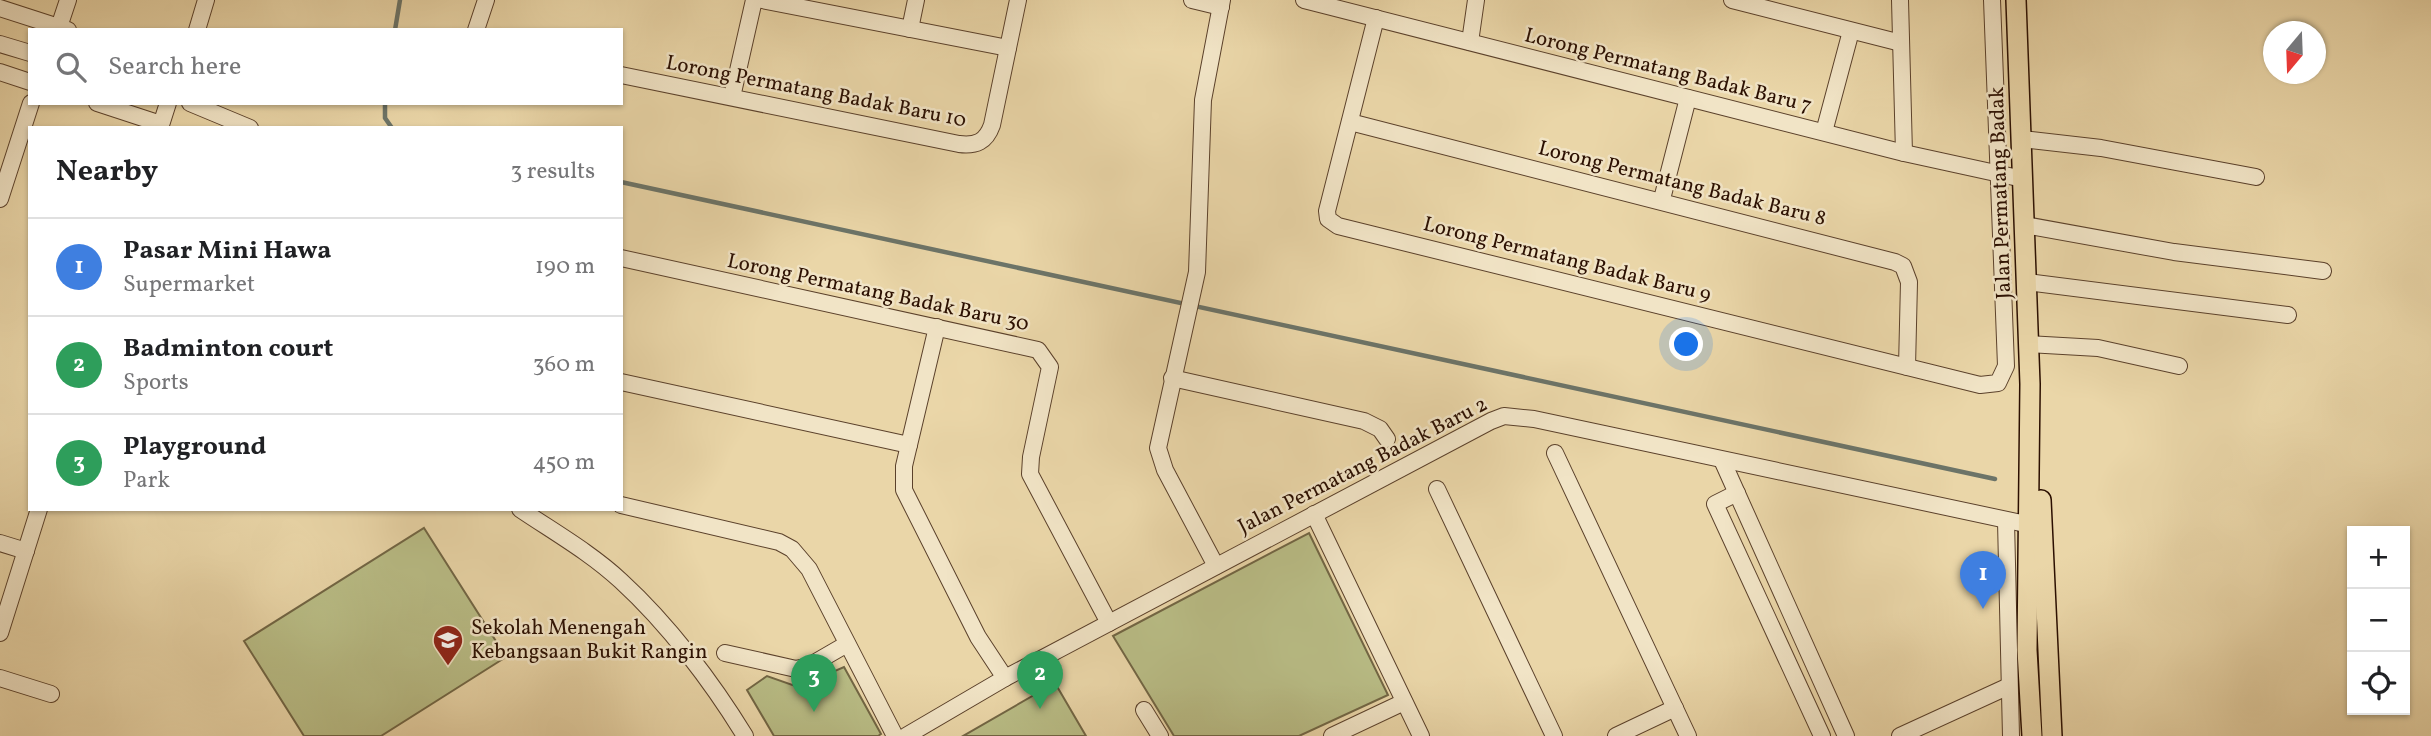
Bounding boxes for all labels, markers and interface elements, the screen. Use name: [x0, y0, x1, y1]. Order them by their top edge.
street label: Lorong Permatang Badak Baru 7: [1521, 21, 1815, 121]
north arrow: [2263, 21, 2326, 84]
search box: [28, 28, 623, 105]
icon: search: [52, 48, 90, 86]
text: Search here: [108, 49, 241, 85]
street label: Lorong Permatang Badak Baru 10: [663, 49, 969, 135]
street label: Jalan Permatang Badak: [1983, 86, 2019, 300]
street label: Lorong Permatang Badak Baru 8: [1535, 134, 1829, 234]
text: Nearby: [56, 151, 158, 193]
text: 3 results: [510, 156, 595, 188]
street label: Lorong Permatang Badak Baru 9: [1420, 210, 1714, 310]
text: Pasar Mini Hawa: [123, 233, 331, 269]
street label: Lorong Permatang Badak Baru 30: [724, 247, 1032, 339]
text: 1: [74, 251, 84, 283]
text: 190 m: [535, 251, 595, 283]
text: Supermarket: [123, 269, 255, 301]
your location: [1669, 327, 1703, 361]
text: Badminton court: [123, 331, 333, 367]
text: 2: [73, 349, 85, 381]
text: 360 m: [533, 349, 595, 381]
text: Sports: [123, 367, 189, 399]
street label: Jalan Permatang Badak Baru 2: [1233, 390, 1493, 542]
text: Playground: [123, 429, 266, 465]
text: 3: [73, 447, 85, 479]
text: 450 m: [533, 447, 595, 479]
text: Park: [123, 465, 170, 497]
map controls: [2347, 526, 2410, 715]
button: +: [2347, 526, 2410, 589]
pin: 1: [1960, 551, 2006, 609]
button: −: [2347, 589, 2410, 652]
place label: Sekolah Menengah Kebangsaan Bukit Rangin: [471, 614, 707, 667]
school or university icon: Sekolah Menengah Kebangsaan Bukit Rangin: [431, 623, 465, 667]
pin: 2: [1017, 651, 1063, 709]
button: locate: [2347, 652, 2410, 715]
pin: 3: [791, 654, 837, 712]

